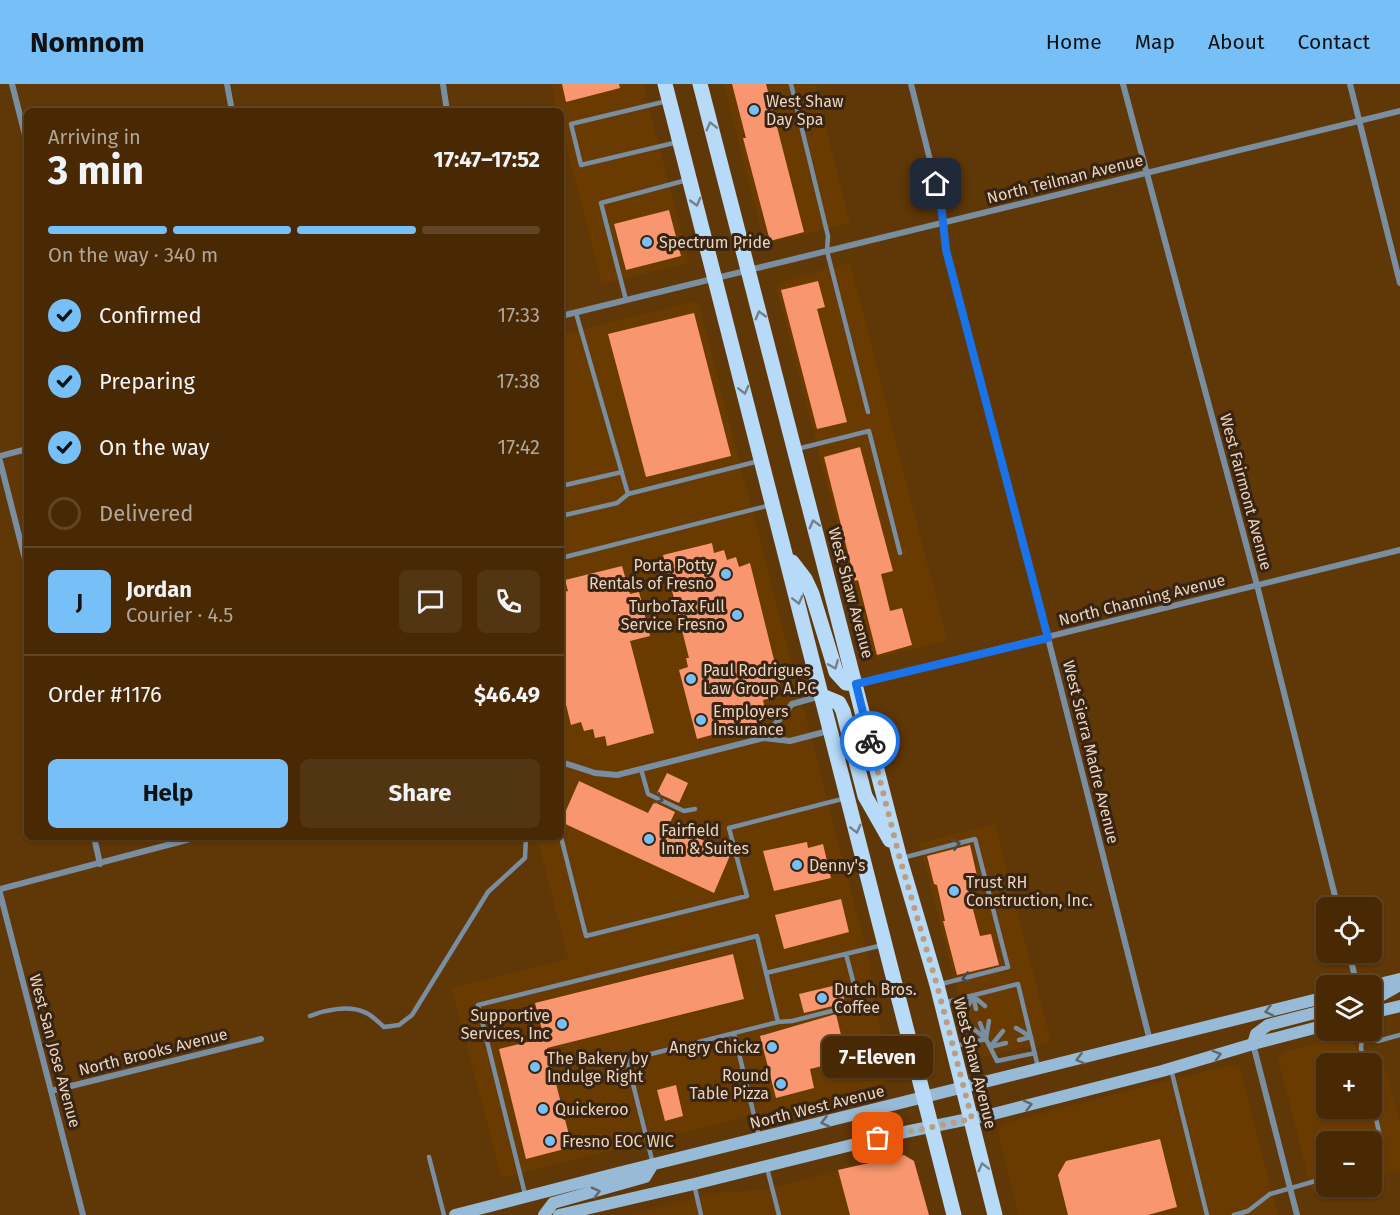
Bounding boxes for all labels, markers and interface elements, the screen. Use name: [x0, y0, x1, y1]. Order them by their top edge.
text: Nomnom: [30, 26, 145, 59]
text: Home: [1046, 29, 1102, 55]
text: Map: [1135, 29, 1175, 55]
text: About: [1208, 29, 1265, 55]
text: Contact: [1298, 29, 1370, 55]
place label: West Shaw Day Spa: [766, 92, 844, 129]
marker: West Shaw Day Spa: [747, 103, 761, 117]
one-way arrow: [705, 121, 718, 131]
text: Arriving in: [48, 125, 141, 149]
text: 17:47–17:52: [433, 146, 540, 173]
text: 3 min: [48, 148, 144, 194]
street label: North Teilman Avenue: [985, 150, 1145, 208]
pin: [910, 158, 961, 209]
icon: home: [919, 167, 952, 200]
one-way arrow: [689, 196, 701, 206]
place label: Spectrum Pride: [659, 233, 771, 252]
marker: Spectrum Pride: [640, 235, 654, 249]
text: On the way · 340 m: [48, 243, 218, 267]
icon: check: [48, 299, 81, 332]
text: Confirmed: [99, 302, 202, 329]
text: 17:33: [498, 303, 540, 327]
one-way arrow: [754, 310, 767, 320]
icon: check: [48, 365, 81, 398]
text: Preparing: [99, 368, 195, 395]
text: 17:38: [496, 369, 540, 393]
one-way arrow: [737, 385, 750, 395]
street label: West Fairmont Avenue: [1216, 412, 1276, 572]
icon: check: [48, 431, 81, 464]
text: On the way: [99, 434, 210, 461]
text: 17:42: [498, 435, 540, 459]
text: Delivered: [99, 500, 194, 527]
one-way arrow: [809, 519, 821, 530]
street label: West Shaw Avenue: [824, 525, 878, 661]
place label: Porta Potty Rentals of Fresno: [589, 556, 714, 593]
marker: Porta Potty Rentals of Fresno: [719, 567, 733, 581]
button: chat: [399, 570, 462, 633]
button: phone: [477, 570, 540, 633]
street label: North Channing Avenue: [1057, 570, 1227, 630]
text: Jordan: [126, 576, 192, 603]
text: J: [76, 588, 83, 615]
one-way arrow: [791, 594, 803, 605]
place label: TurboTax Full Service Fresno: [621, 597, 725, 634]
text: Courier · 4.5: [126, 603, 233, 627]
marker: TurboTax Full Service Fresno: [730, 608, 744, 622]
street label: West Sierra Madre Avenue: [1059, 658, 1123, 846]
one-way arrow: [827, 659, 839, 670]
place label: Paul Rodrigues Law Group A.P.C: [703, 661, 816, 698]
marker: Paul Rodrigues Law Group A.P.C: [684, 672, 698, 686]
text: Order #1176: [48, 681, 162, 708]
text: $46.49: [474, 681, 540, 708]
place label: Employers Insurance: [713, 702, 788, 739]
courier: [840, 711, 900, 771]
marker: Employers Insurance: [694, 713, 708, 727]
icon: bike: [854, 725, 887, 758]
button: Help: [48, 759, 288, 828]
button: Share: [300, 759, 540, 828]
one-way arrow: [653, 792, 664, 804]
place label: Fairfield Inn & Suites: [661, 821, 749, 858]
one-way arrow: [849, 824, 862, 834]
marker: Fairfield Inn & Suites: [642, 832, 656, 846]
one-way arrow: [951, 838, 961, 851]
place label: Denny's: [809, 856, 865, 875]
marker: Denny's: [790, 858, 804, 872]
place label: Trust RH Construction, Inc.: [966, 873, 1093, 910]
marker: Trust RH Construction, Inc.: [947, 884, 961, 898]
map controls: [1316, 897, 1382, 1197]
button: locate: [1316, 897, 1382, 963]
one-way arrow: [961, 970, 971, 983]
street label: West San Jose Avenue: [25, 972, 85, 1130]
button: layers: [1316, 975, 1382, 1041]
place label: Dutch Bros. Coffee: [834, 980, 917, 1017]
marker: Dutch Bros. Coffee: [815, 991, 829, 1005]
street label: West Shaw Avenue: [949, 995, 1001, 1131]
one-way arrow: [1264, 1004, 1274, 1017]
place label: Supportive Services, Inc: [461, 1006, 550, 1043]
marker: Supportive Services, Inc: [555, 1017, 569, 1031]
street label: North Brooks Avenue: [77, 1024, 229, 1080]
callout: 7-Eleven: [822, 1036, 934, 1078]
place label: Angry Chickz: [669, 1038, 760, 1057]
marker: Angry Chickz: [765, 1040, 779, 1054]
text: 7-Eleven: [839, 1045, 916, 1069]
place label: The Bakery by Indulge Right: [547, 1049, 649, 1086]
one-way arrow: [1211, 1050, 1222, 1062]
one-way arrow: [1075, 1052, 1085, 1065]
button: +: [1316, 1053, 1382, 1119]
marker: The Bakery by Indulge Right: [528, 1060, 542, 1074]
place label: Round Table Pizza: [689, 1066, 769, 1103]
marker: Round Table Pizza: [774, 1077, 788, 1091]
street label: North West Avenue: [748, 1081, 886, 1133]
one-way arrow: [1023, 1099, 1033, 1112]
place label: Quickeroo: [555, 1100, 629, 1119]
marker: Quickeroo: [536, 1102, 550, 1116]
pin: [852, 1112, 903, 1163]
one-way arrow: [820, 1114, 830, 1127]
icon: bag: [861, 1121, 894, 1154]
button: −: [1316, 1131, 1382, 1197]
place label: Fresno EOC WIC: [562, 1132, 674, 1151]
marker: Fresno EOC WIC: [543, 1134, 557, 1148]
one-way arrow: [978, 1162, 990, 1173]
one-way arrow: [590, 1187, 601, 1199]

